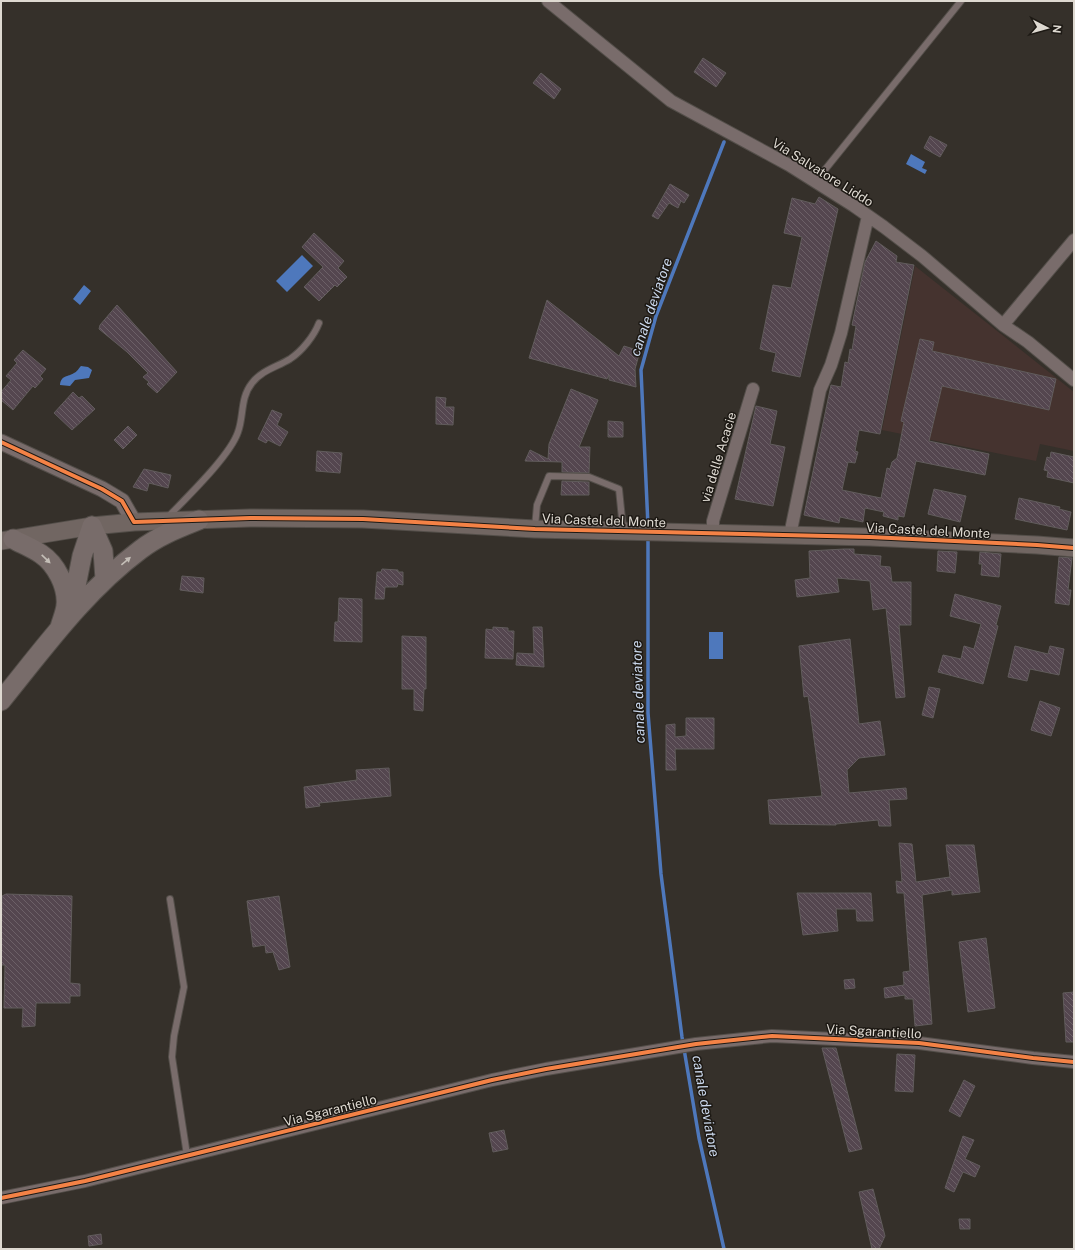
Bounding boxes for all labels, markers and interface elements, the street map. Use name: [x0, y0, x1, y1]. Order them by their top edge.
north arrow: [1027, 8, 1067, 48]
text: N: [1051, 24, 1063, 34]
street label: Via Salvatore Liddo: [769, 135, 876, 210]
water label: canale deviatore: [627, 255, 675, 358]
street label: via delle Acacie: [698, 410, 739, 504]
street label: Via Castel del Monte: [542, 511, 666, 530]
street label: Via Castel del Monte: [865, 520, 990, 541]
one-way arrow: [41, 554, 51, 564]
one-way arrow: [121, 557, 132, 566]
water label: canale deviatore: [628, 640, 648, 744]
street label: Via Sgarantiello: [826, 1022, 922, 1041]
water label: canale deviatore: [689, 1054, 723, 1158]
street label: Via Sgarantiello: [282, 1092, 378, 1129]

